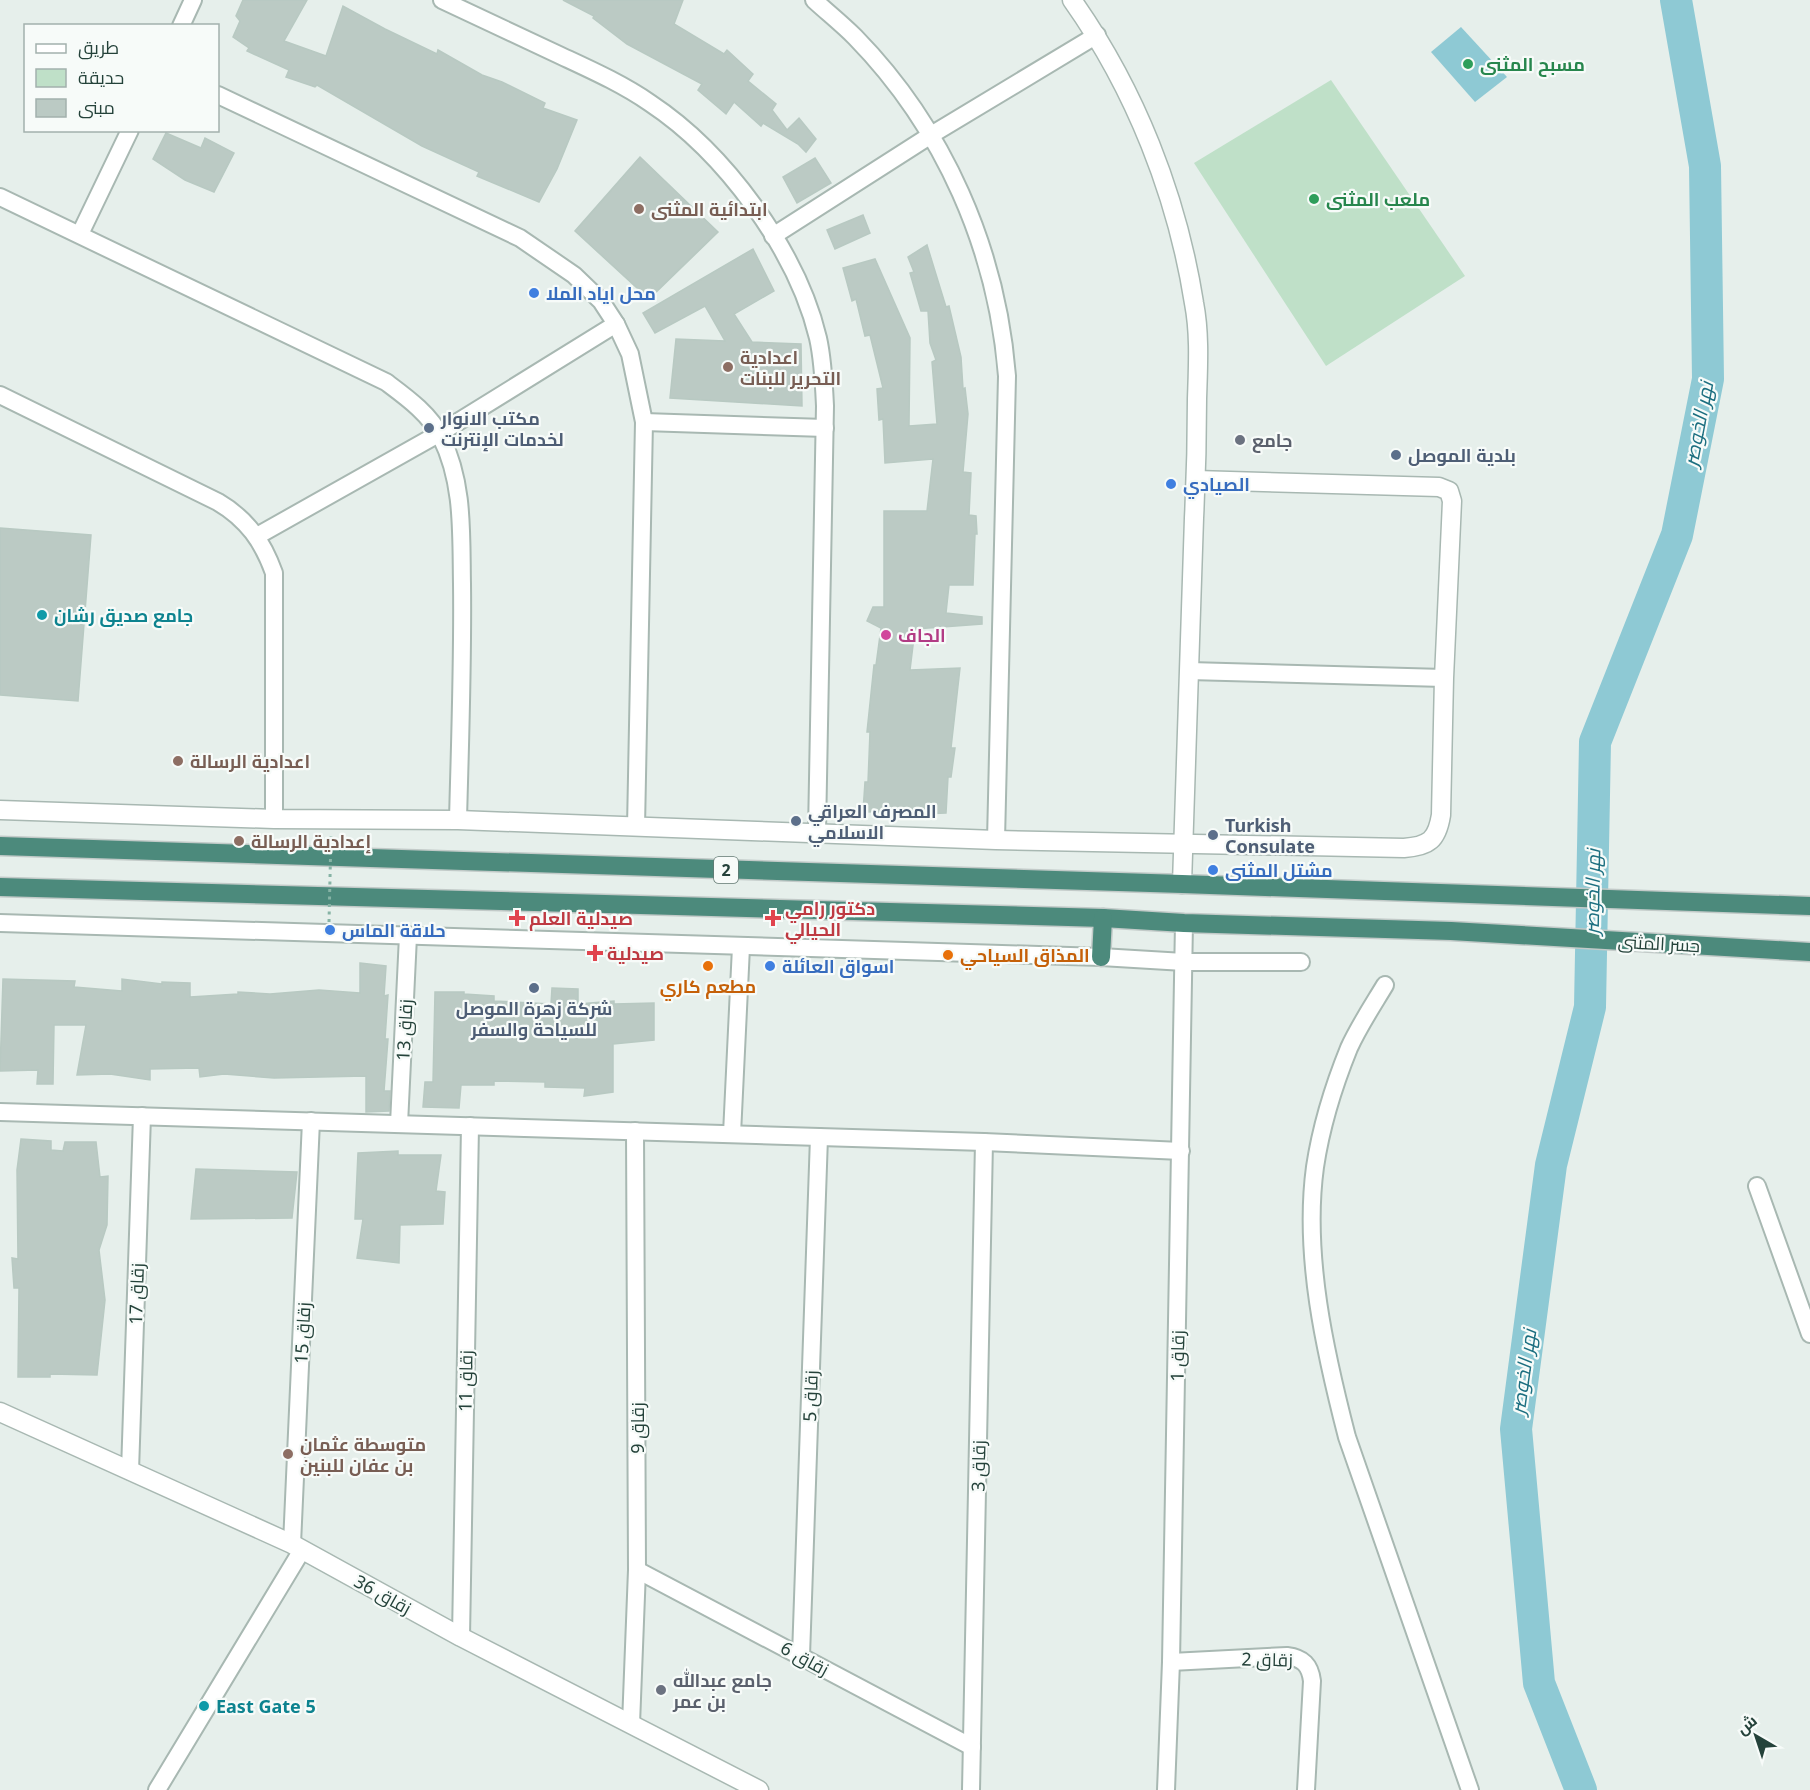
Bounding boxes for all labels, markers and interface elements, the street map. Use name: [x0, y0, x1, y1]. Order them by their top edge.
legend: [24, 24, 219, 132]
text: طريق: [78, 35, 119, 60]
place label: مسبح المثنى: [1480, 52, 1585, 77]
marker: مسبح المثنى: [1461, 57, 1475, 71]
text: حديقة: [78, 65, 124, 89]
text: مبنى: [78, 95, 115, 119]
place label: ملعب المثنى: [1326, 187, 1430, 211]
marker: ملعب المثنى: [1307, 192, 1321, 206]
place label: ابتدائية المثنى: [651, 197, 768, 221]
marker: ابتدائية المثنى: [632, 202, 646, 216]
place label: محل اياد الملا: [546, 281, 656, 305]
marker: محل اياد الملا: [527, 286, 541, 300]
place label: اعدادية التحرير للبنات: [740, 345, 841, 390]
marker: اعدادية التحرير للبنات: [721, 360, 735, 374]
water label: نهر الخوصر: [1676, 377, 1720, 472]
place label: مكتب الانوار لخدمات الإنترنت: [440, 406, 564, 452]
marker: مكتب الانوار لخدمات الإنترنت: [422, 421, 436, 435]
place label: جامع: [1252, 428, 1292, 453]
marker: جامع: [1233, 433, 1247, 447]
place label: بلدية الموصل: [1408, 443, 1516, 467]
marker: بلدية الموصل: [1389, 448, 1403, 462]
place label: الصيادي: [1183, 472, 1250, 499]
marker: الصيادي: [1164, 477, 1178, 491]
place label: جامع صديق رشان: [54, 603, 193, 628]
marker: جامع صديق رشان: [35, 608, 49, 622]
place label: الجاف: [898, 623, 946, 647]
marker: الجاف: [879, 628, 893, 642]
place label: اعدادية الرسالة: [190, 749, 310, 773]
marker: اعدادية الرسالة: [171, 754, 185, 768]
place label: المصرف العراقي الاسلامي: [808, 799, 937, 848]
place label: Turkish Consulate: [1225, 813, 1315, 858]
marker: المصرف العراقي الاسلامي: [789, 814, 803, 828]
marker: Turkish Consulate: [1206, 828, 1220, 842]
place label: إعدادية الرسالة: [251, 829, 371, 854]
marker: إعدادية الرسالة: [232, 834, 246, 848]
water label: نهر الخوصر: [1578, 846, 1606, 938]
road number: 2: [714, 857, 738, 883]
place label: مشتل المثنى: [1225, 858, 1333, 882]
marker: مشتل المثنى: [1206, 863, 1220, 877]
place label: دكتور رامي الحيالي: [785, 896, 875, 945]
place label: صيدلية العلم: [529, 906, 633, 931]
marker: صيدلية العلم: [510, 911, 524, 925]
marker: دكتور رامي الحيالي: [766, 911, 780, 925]
place label: حلاقة الماس: [342, 918, 446, 942]
marker: حلاقة الماس: [323, 923, 337, 937]
street label: جسر المثنى: [1617, 929, 1701, 957]
place label: صيدلية: [607, 941, 664, 965]
place label: المذاق السياحي: [960, 943, 1090, 971]
marker: صيدلية: [588, 946, 602, 960]
marker: المذاق السياحي: [941, 948, 955, 962]
place label: اسواق العائلة: [782, 954, 894, 978]
marker: مطعم كاري: [701, 959, 715, 973]
marker: اسواق العائلة: [763, 959, 777, 973]
place label: مطعم كاري: [660, 974, 756, 1001]
marker: شركة زهرة الموصل للسياحة والسفر: [527, 981, 541, 995]
place label: شركة زهرة الموصل للسياحة والسفر: [456, 996, 612, 1041]
street label: زقاق 13: [390, 999, 419, 1062]
street label: زقاق 17: [123, 1263, 150, 1325]
street label: زقاق 15: [288, 1302, 317, 1365]
water label: نهر الخوصر: [1503, 1325, 1543, 1419]
street label: زقاق 1: [1165, 1330, 1190, 1382]
street label: زقاق 11: [452, 1350, 479, 1412]
street label: زقاق 5: [797, 1370, 824, 1422]
street label: زقاق 9: [625, 1402, 650, 1454]
place label: متوسطة عثمان بن عفان للبنين: [300, 1432, 426, 1477]
street label: زقاق 3: [966, 1440, 991, 1492]
marker: متوسطة عثمان بن عفان للبنين: [281, 1447, 295, 1461]
street label: زقاق 36: [350, 1569, 416, 1620]
street label: زقاق 6: [776, 1635, 833, 1682]
street label: زقاق 2: [1241, 1647, 1293, 1672]
place label: جامع عبدالله بن عمر: [672, 1668, 772, 1713]
marker: جامع عبدالله بن عمر: [654, 1683, 668, 1697]
place label: East Gate 5: [216, 1694, 316, 1718]
marker: East Gate 5: [197, 1699, 211, 1713]
north arrow: [1726, 1706, 1786, 1766]
text: ش: [1732, 1709, 1761, 1739]

